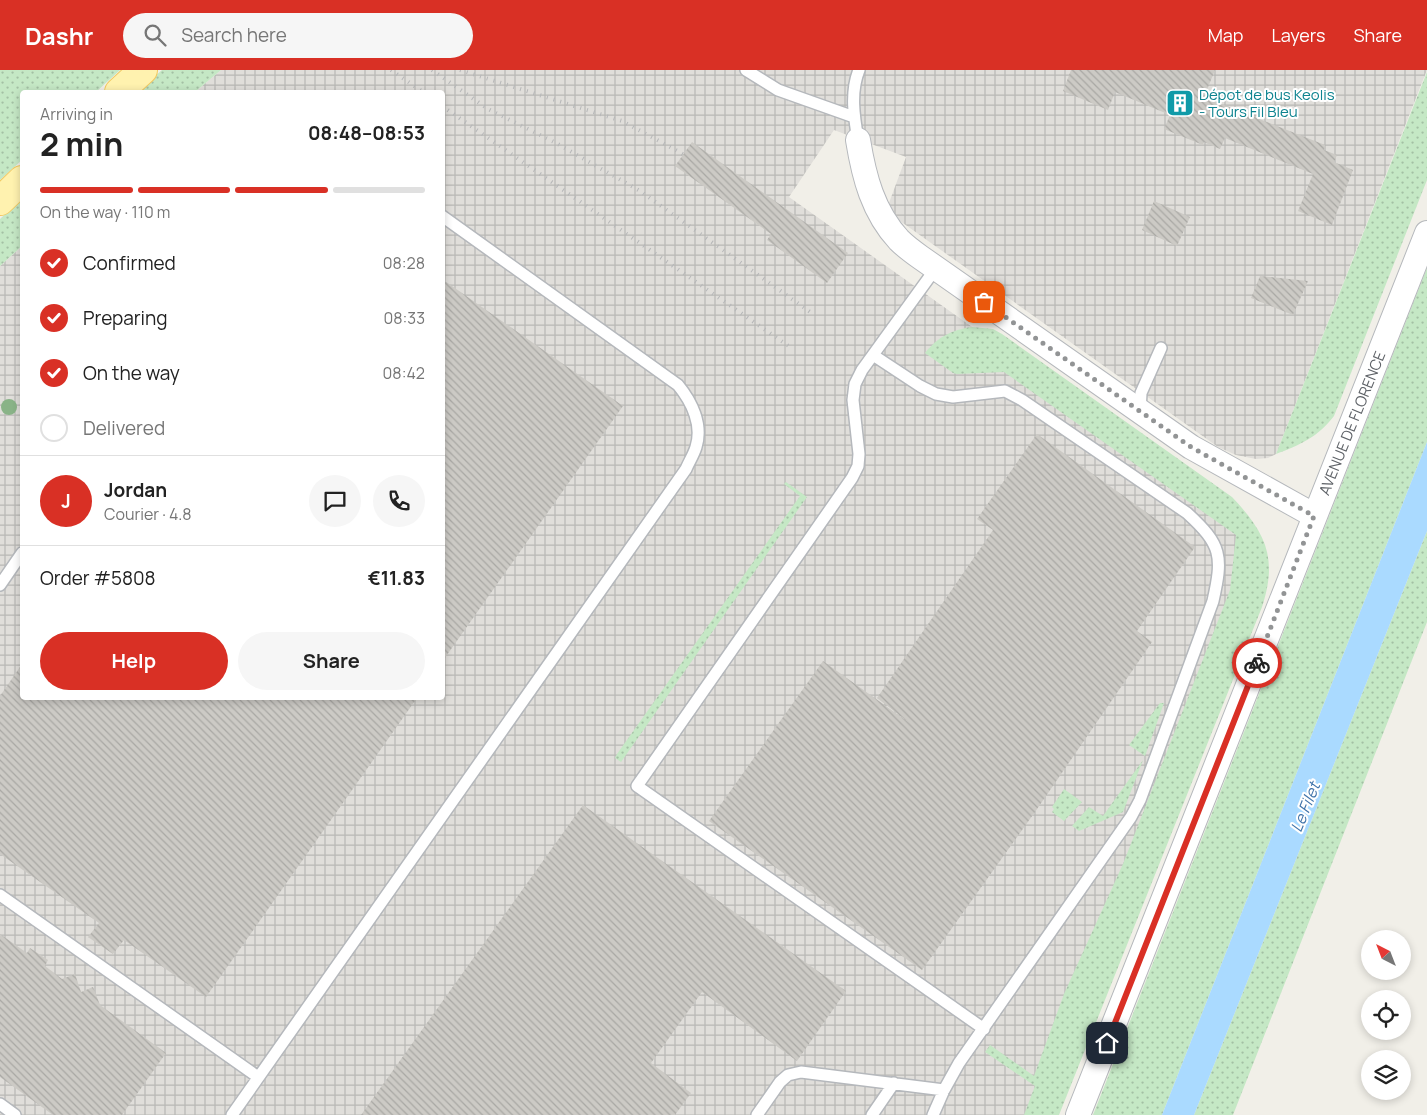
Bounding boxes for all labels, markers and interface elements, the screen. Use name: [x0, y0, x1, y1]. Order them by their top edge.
search box: [123, 13, 473, 58]
text: Dashr: [25, 19, 93, 52]
icon: search: [141, 21, 169, 49]
text: Search here: [181, 22, 287, 48]
text: Map: [1208, 23, 1243, 47]
text: Layers: [1271, 23, 1325, 47]
text: Share: [1353, 23, 1402, 47]
place label: Dépot de bus Keolis - Tours Fil Bleu: [1199, 84, 1335, 122]
building icon: Dépot de bus Keolis - Tours Fil Bleu: [1165, 88, 1195, 118]
text: Arriving in: [40, 103, 113, 125]
text: 08:48–08:53: [308, 120, 425, 146]
text: 2 min: [40, 122, 123, 166]
text: On the way · 110 m: [40, 201, 170, 223]
icon: check: [40, 249, 68, 277]
text: Confirmed: [83, 250, 176, 276]
text: 08:28: [383, 252, 425, 274]
pin: [963, 281, 1005, 323]
icon: bag: [970, 288, 998, 316]
icon: check: [40, 304, 68, 332]
text: Preparing: [83, 305, 168, 331]
text: 08:33: [383, 307, 425, 329]
street label: AVENUE DE FLORENCE: [1314, 348, 1390, 498]
icon: check: [40, 359, 68, 387]
text: On the way: [83, 360, 180, 386]
text: 08:42: [383, 362, 425, 384]
text: Delivered: [83, 415, 165, 441]
button: chat: [309, 475, 361, 527]
button: phone: [373, 475, 425, 527]
text: Jordan: [104, 477, 167, 503]
text: J: [61, 488, 71, 514]
text: Courier · 4.8: [104, 503, 192, 525]
text: Order #5808: [40, 565, 156, 591]
text: €11.83: [368, 565, 425, 591]
button: Help: [40, 632, 228, 690]
button: Share: [238, 632, 425, 690]
courier: [1232, 638, 1282, 688]
icon: bike: [1243, 649, 1271, 677]
water label: Le Filet: [1285, 777, 1326, 835]
north arrow: [1361, 930, 1411, 980]
map controls: [1361, 930, 1411, 1100]
button: locate: [1361, 990, 1411, 1040]
pin: [1086, 1022, 1128, 1064]
icon: home: [1093, 1029, 1121, 1057]
button: layers: [1361, 1050, 1411, 1100]

